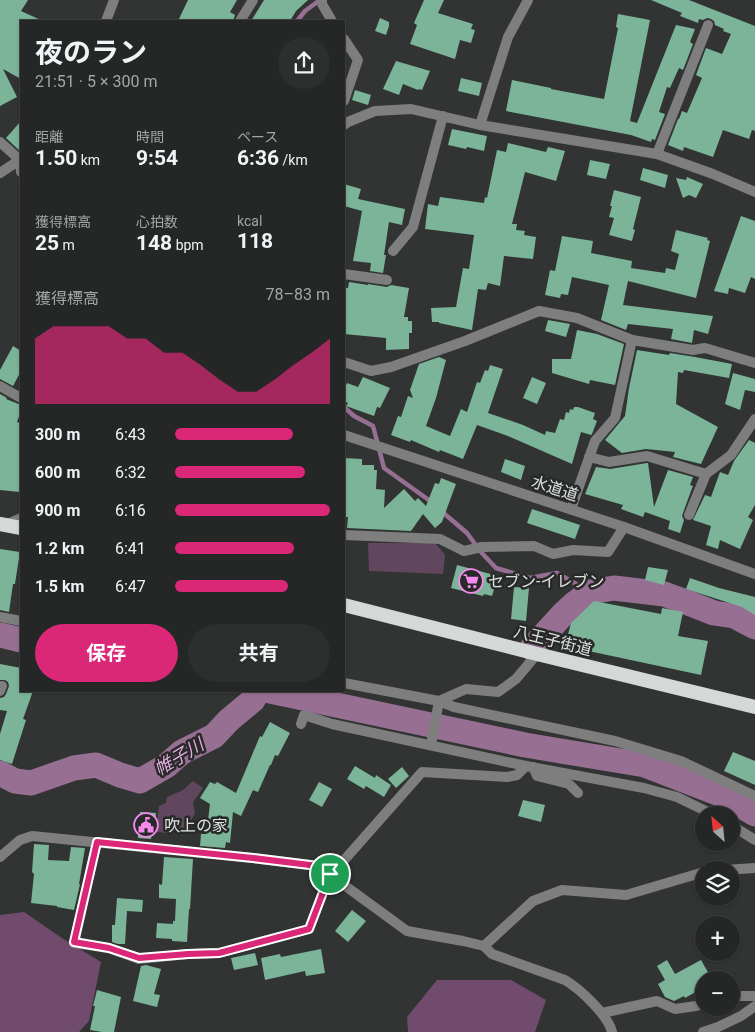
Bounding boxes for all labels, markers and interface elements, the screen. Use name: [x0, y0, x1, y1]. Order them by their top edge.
text: 夜のラン: [35, 36, 147, 69]
button: share: [278, 37, 330, 89]
text: 21:51 · 5 × 300 m: [35, 72, 157, 91]
text: 距離: [35, 129, 63, 145]
text: 時間: [136, 129, 164, 145]
text: ペース: [237, 129, 278, 145]
text: 1.50: [35, 146, 77, 170]
text: 9:54: [136, 146, 178, 170]
text: 6:36: [237, 146, 279, 170]
text: km: [77, 152, 100, 168]
text: /km: [279, 152, 308, 168]
text: kcal: [237, 213, 262, 229]
text: 獲得標高: [35, 214, 91, 230]
text: 心拍数: [136, 214, 178, 230]
text: 118: [237, 229, 273, 253]
text: 25: [35, 231, 59, 255]
text: 148: [136, 231, 172, 255]
text: m: [59, 237, 75, 253]
text: bpm: [172, 237, 204, 253]
text: 78–83 m: [266, 285, 330, 304]
text: 獲得標高: [35, 289, 99, 308]
text: 300 m: [35, 425, 80, 444]
text: 6:43: [115, 425, 146, 444]
text: 600 m: [35, 463, 80, 482]
text: 6:32: [115, 463, 146, 482]
street label: 水道道: [529, 472, 581, 505]
text: 900 m: [35, 501, 80, 520]
text: 6:16: [115, 501, 146, 520]
text: 1.2 km: [35, 539, 84, 558]
text: 6:41: [115, 539, 146, 558]
supermarket icon: セブン-イレブン: [458, 568, 484, 594]
place label: セブン-イレブン: [488, 572, 604, 591]
text: 1.5 km: [35, 577, 84, 596]
text: 6:47: [115, 577, 146, 596]
street label: 八王子街道: [512, 622, 594, 659]
button: 保存: [35, 624, 178, 682]
button: 共有: [188, 624, 330, 682]
water label: 帷子川: [150, 733, 209, 779]
north arrow: [695, 806, 740, 851]
map controls: [695, 806, 740, 1016]
public building icon: 吹上の家: [133, 812, 159, 838]
place label: 吹上の家: [164, 816, 228, 835]
pin: [309, 853, 351, 895]
icon: arrive: [316, 860, 344, 888]
button: layers: [695, 861, 740, 906]
button: +: [695, 916, 740, 961]
button: −: [695, 971, 740, 1016]

